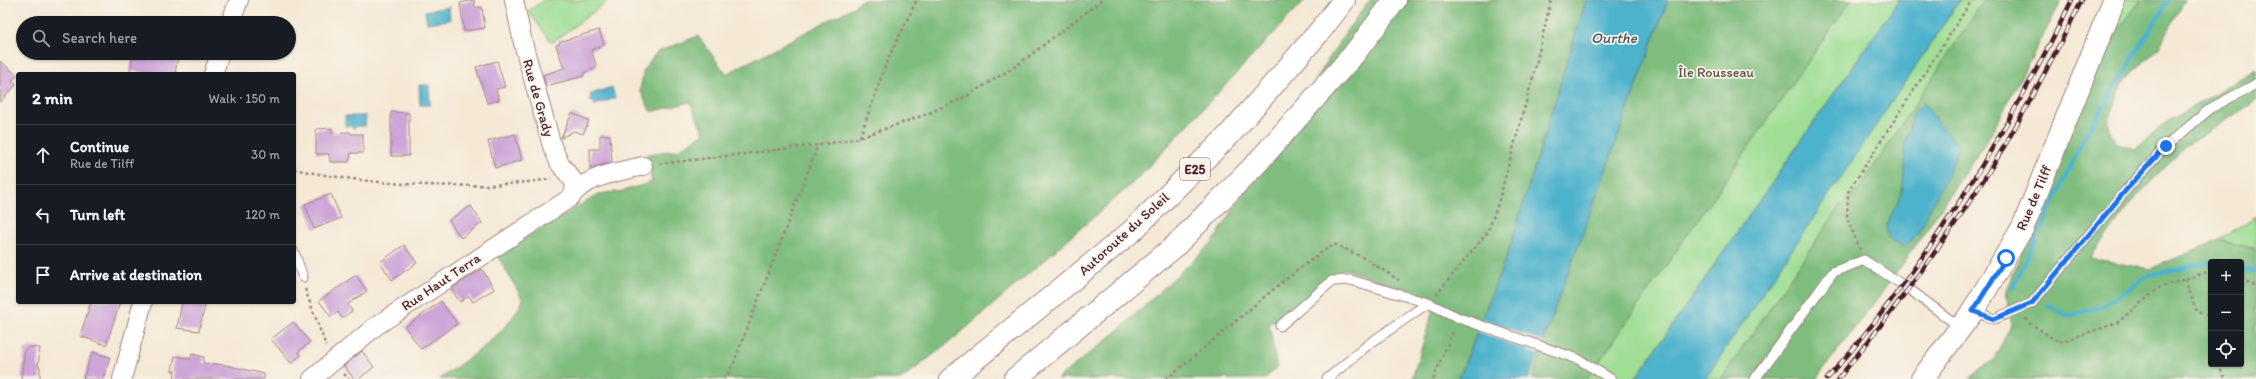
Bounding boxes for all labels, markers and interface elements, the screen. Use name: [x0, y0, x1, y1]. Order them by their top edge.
search box: [16, 16, 296, 60]
icon: search: [30, 27, 52, 49]
text: Search here: [62, 29, 137, 47]
water label: Ourthe: [1591, 29, 1638, 47]
street label: Rue de Grady: [519, 57, 557, 139]
park label: Île Rousseau: [1678, 64, 1754, 81]
text: 2 min: [32, 88, 72, 108]
text: Walk · 150 m: [209, 91, 280, 106]
route end: [2157, 137, 2175, 155]
text: Continue: [70, 138, 129, 156]
icon: ahead: [32, 144, 54, 166]
text: 30 m: [251, 147, 280, 162]
text: Rue de Tilff: [70, 156, 134, 171]
road number: E25: [1180, 158, 1210, 180]
street label: Rue de Tilff: [2013, 162, 2056, 233]
street label: Autoroute du Soleil: [1075, 189, 1173, 279]
icon: left: [32, 204, 54, 226]
text: Turn left: [70, 206, 125, 224]
text: 120 m: [245, 207, 280, 222]
street label: Rue Haut Terra: [398, 249, 484, 315]
route start: [1997, 249, 2015, 267]
map controls: [2208, 259, 2244, 367]
button: +: [2208, 259, 2244, 295]
icon: arrive: [32, 264, 54, 286]
text: Arrive at destination: [70, 266, 202, 284]
button: −: [2208, 295, 2244, 331]
button: locate: [2208, 331, 2244, 367]

